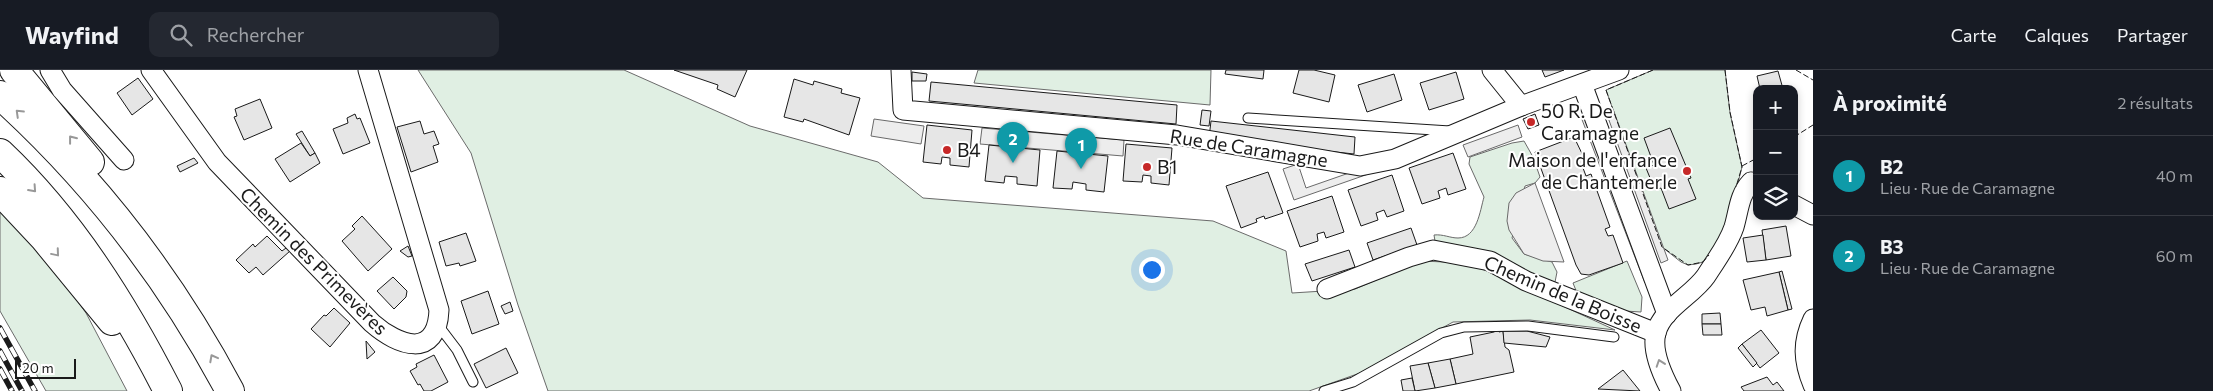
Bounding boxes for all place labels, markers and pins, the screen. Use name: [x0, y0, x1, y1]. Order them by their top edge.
place label: 50 R. De Caramagne: [1541, 99, 1639, 144]
marker: 50 R. De Caramagne: [1525, 116, 1537, 128]
pin: 2: [997, 122, 1029, 163]
pin: 1: [1065, 128, 1097, 169]
place label: B4: [957, 138, 981, 161]
marker: B4: [941, 144, 953, 156]
place label: Maison de l'enfance de Chantemerle: [1508, 148, 1677, 193]
place label: B1: [1157, 155, 1177, 178]
marker: B1: [1141, 161, 1153, 173]
marker: Maison de l'enfance de Chantemerle: [1681, 165, 1693, 177]

